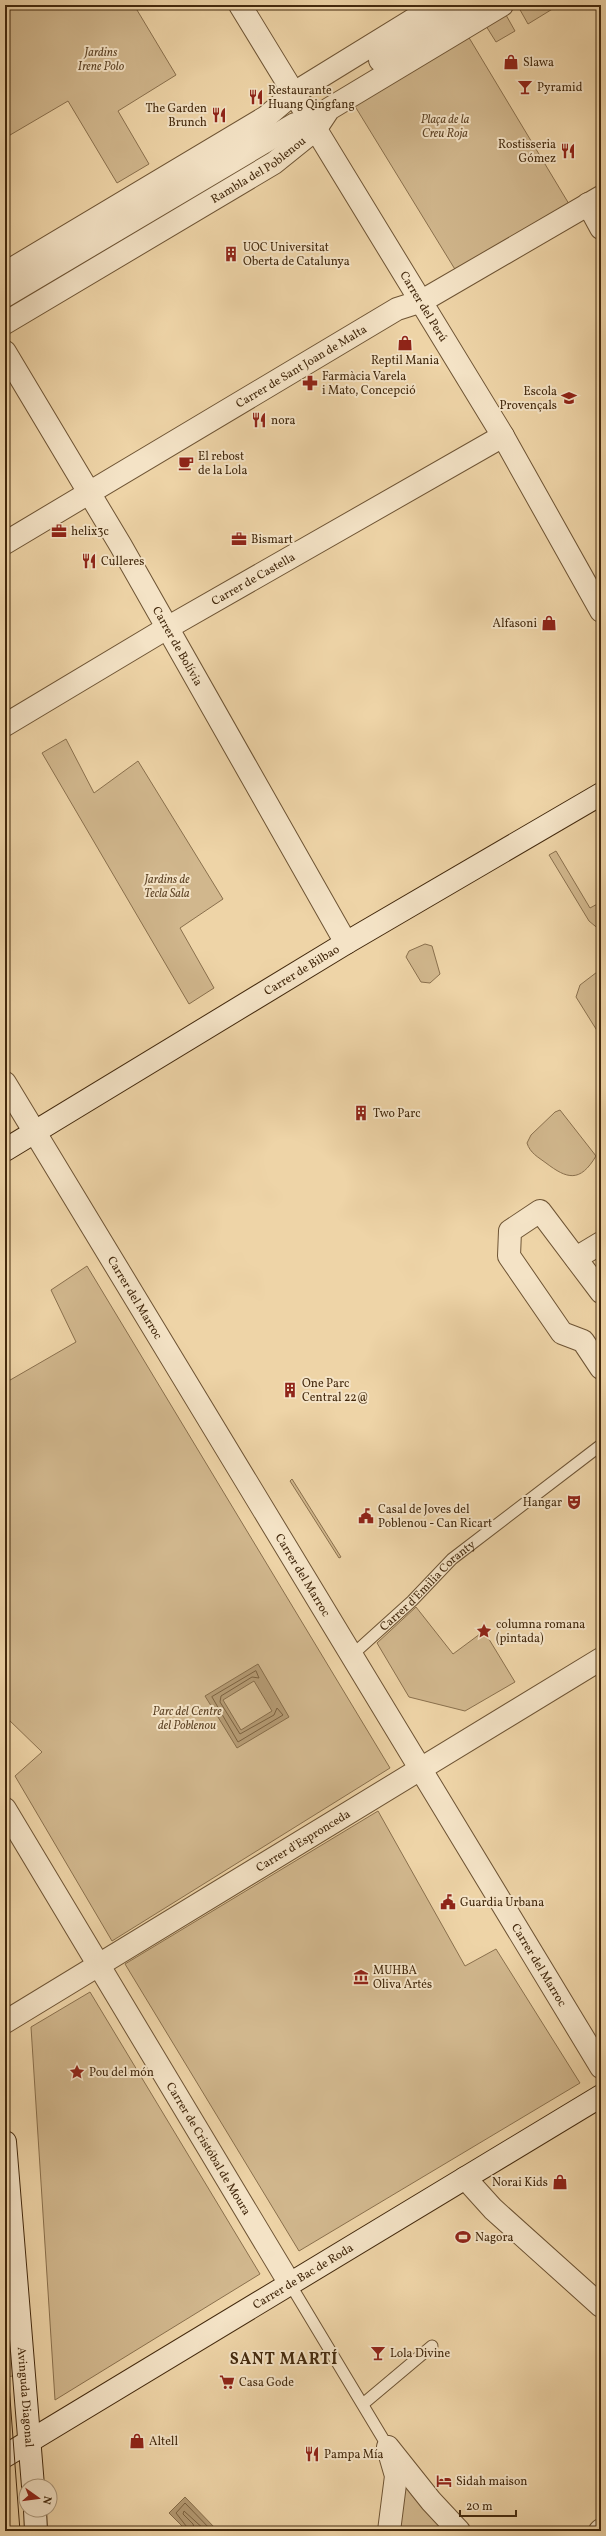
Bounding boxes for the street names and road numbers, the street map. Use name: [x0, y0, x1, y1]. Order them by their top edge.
street label: Rambla del Poblenou: [208, 133, 310, 208]
street label: Carrer del Perú: [395, 269, 451, 345]
street label: Carrer de Sant Joan de Malta: [233, 322, 370, 412]
street label: Carrer de Castella: [209, 549, 298, 610]
street label: Carrer de Bolívia: [148, 604, 206, 689]
street label: Carrer de Bilbao: [261, 942, 343, 1000]
street label: Carrer del Marroc: [103, 1254, 166, 1343]
street label: Carrer del Marroc: [271, 1531, 333, 1620]
street label: Carrer d'Emilia Coranty: [377, 1537, 479, 1635]
street label: Carrer d'Espronceda: [253, 1806, 354, 1876]
street label: Carrer del Marroc: [507, 1921, 570, 2010]
street label: Carrer de Cristóbal de Moura: [162, 2080, 254, 2219]
street label: Carrer de Bac de Roda: [250, 2240, 357, 2314]
street label: Avinguda Diagonal: [13, 2346, 37, 2448]

